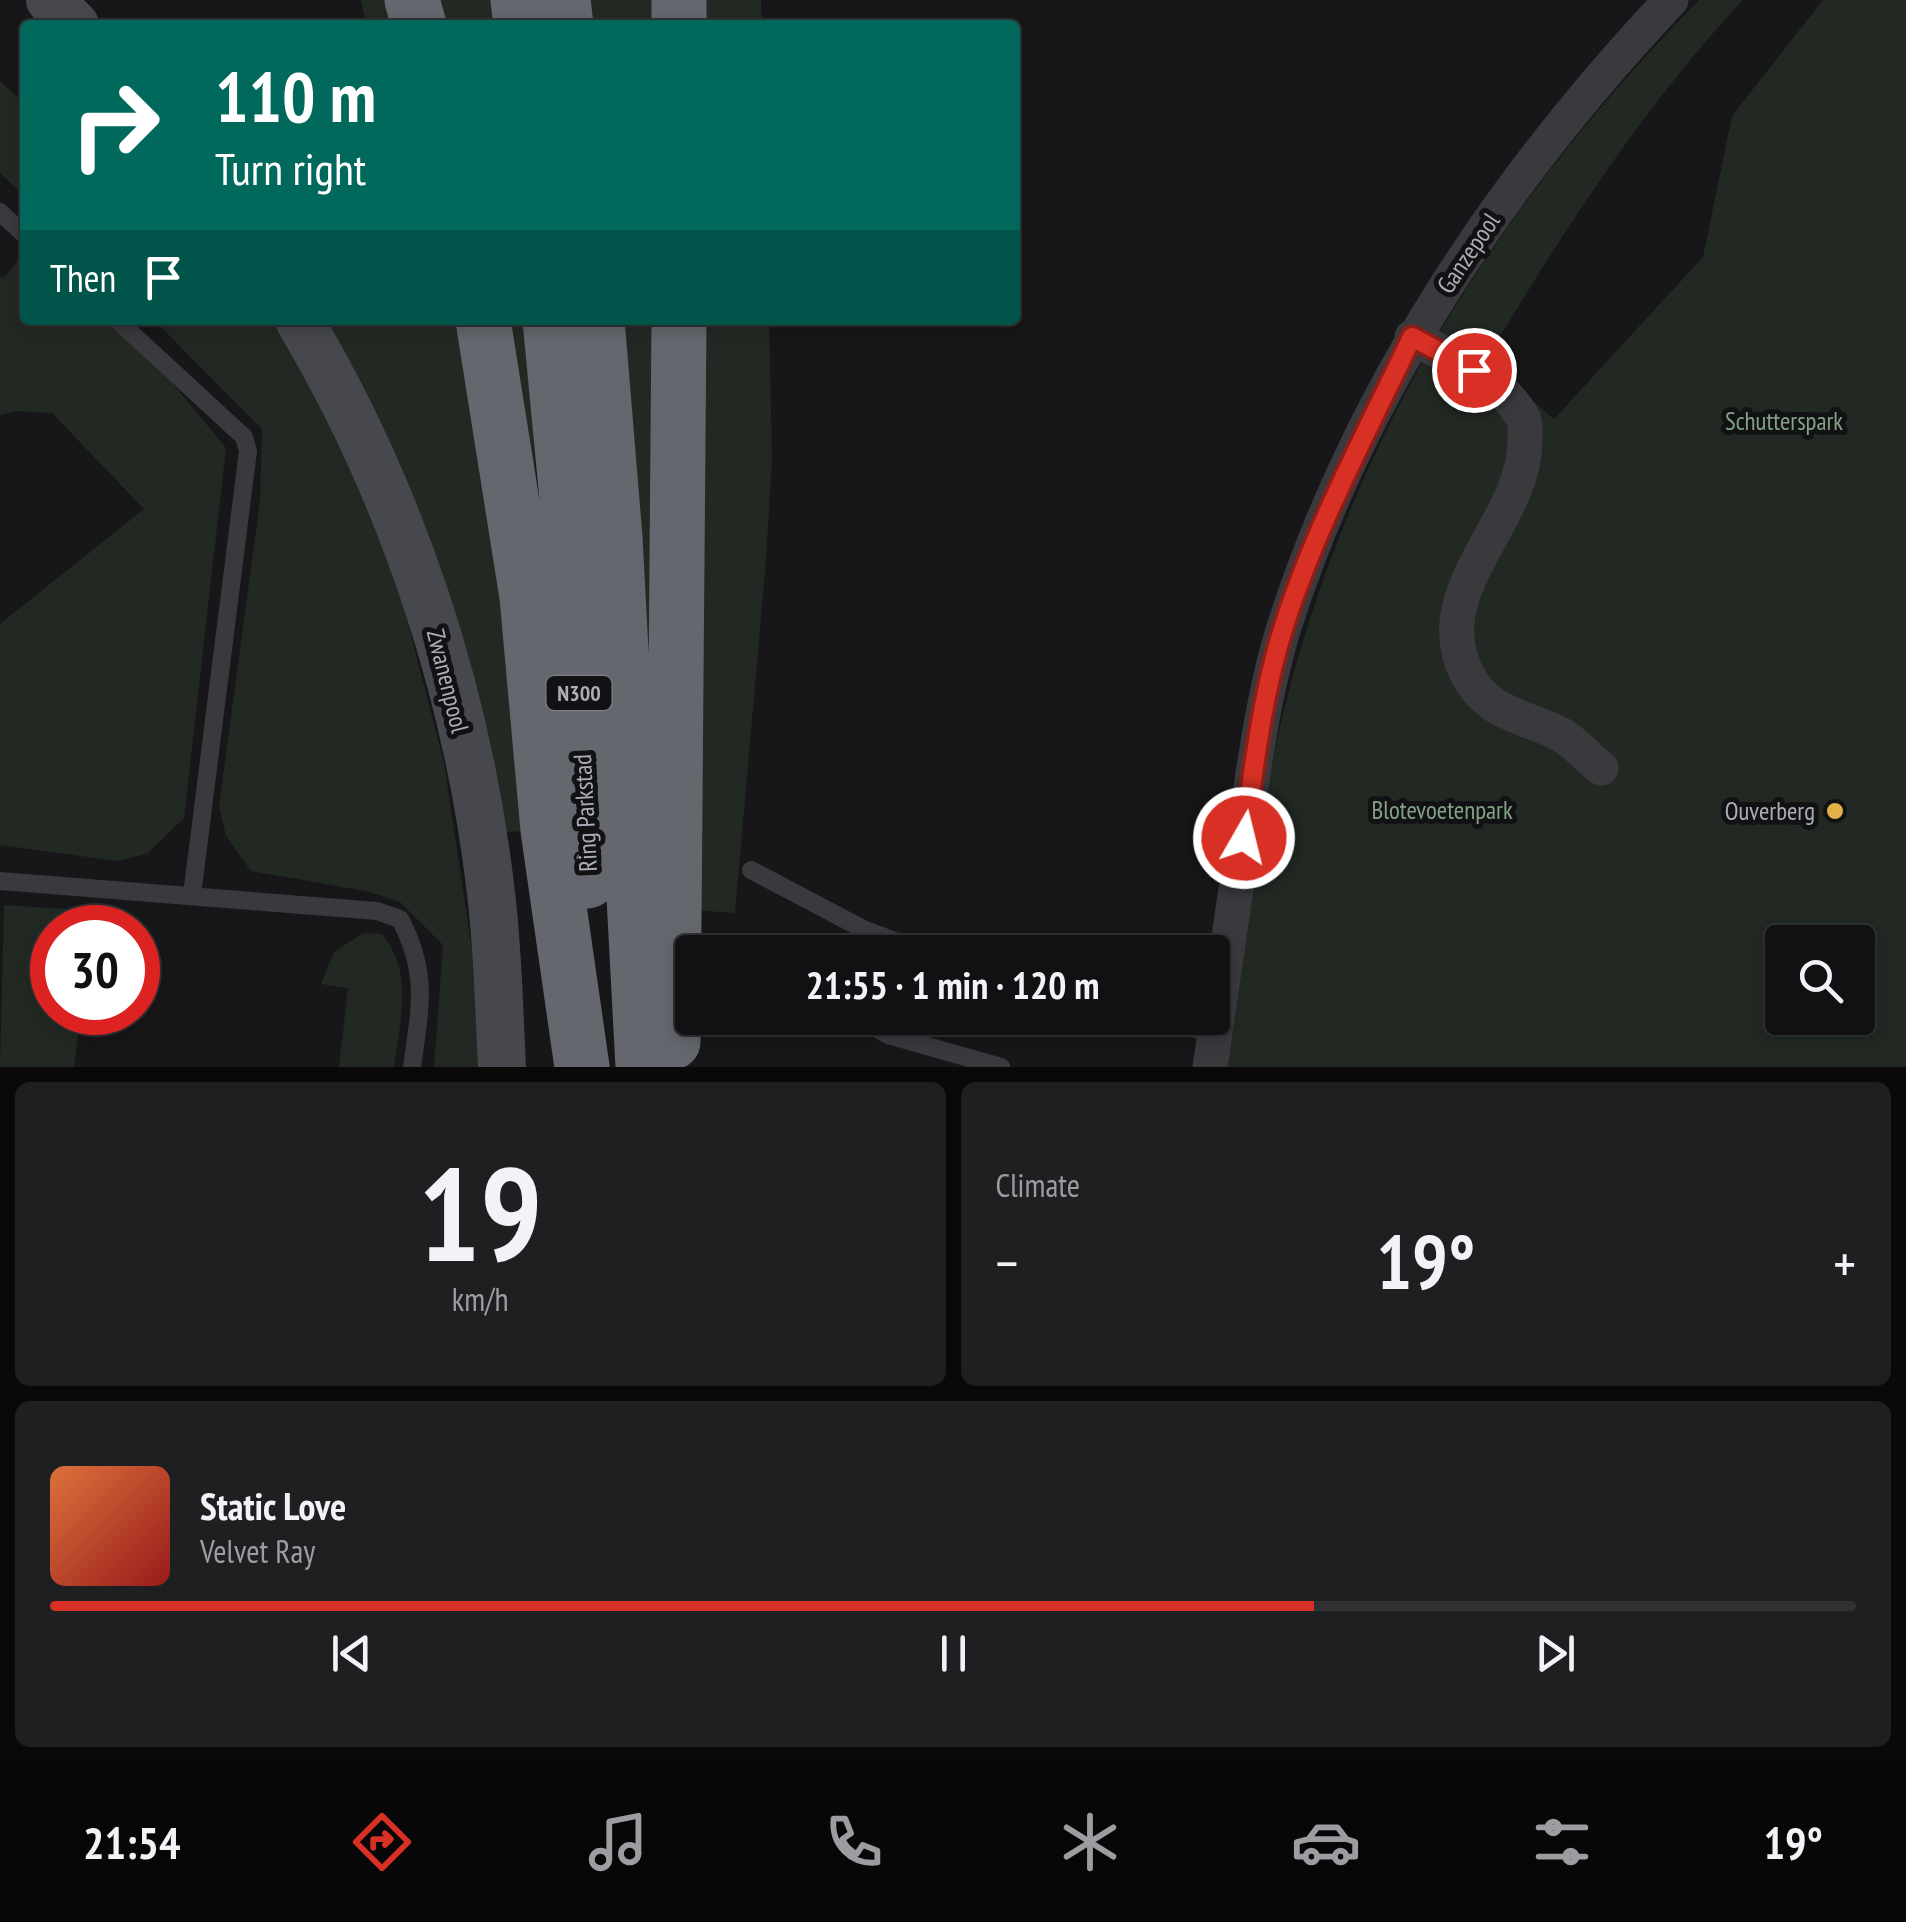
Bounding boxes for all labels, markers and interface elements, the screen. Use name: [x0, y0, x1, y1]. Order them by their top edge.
text: 110 m: [215, 51, 376, 141]
icon: right: [50, 60, 180, 190]
text: Turn right: [215, 139, 366, 197]
street label: Ganzepool: [1429, 206, 1507, 300]
icon: arrive: [136, 250, 191, 305]
text: Then: [50, 253, 116, 302]
pin: [1432, 328, 1517, 413]
icon: arrive: [1447, 343, 1502, 398]
park label: Schutterspark: [1725, 405, 1843, 437]
street label: Zwanenpool: [420, 626, 476, 736]
road number: N300: [546, 676, 612, 710]
street label: Ring Parkstad: [566, 753, 604, 873]
position arrow: [1192, 786, 1296, 890]
park label: Blotevoetenpark: [1371, 794, 1513, 826]
place label: Ouverberg: [1725, 795, 1815, 827]
marker: Ouverberg: [1824, 800, 1846, 822]
speed limit sign: 30: [30, 905, 160, 1035]
map controls: [1765, 925, 1875, 1035]
button: search: [1765, 925, 1875, 1035]
text: 21:55 · 1 min · 120 m: [806, 960, 1099, 1009]
text: 19: [418, 1129, 542, 1297]
text: Climate: [996, 1164, 1080, 1206]
text: 19°: [1376, 1213, 1475, 1310]
text: −: [996, 1227, 1018, 1298]
text: +: [1833, 1227, 1856, 1298]
text: km/h: [452, 1278, 509, 1320]
text: Static Love: [200, 1481, 346, 1530]
text: Velvet Ray: [200, 1530, 315, 1572]
icon: previous: [324, 1626, 379, 1681]
icon: pause: [926, 1626, 981, 1681]
icon: next: [1528, 1626, 1583, 1681]
icon: directions: [347, 1807, 417, 1877]
icon: music: [583, 1807, 653, 1877]
icon: phone: [819, 1807, 889, 1877]
icon: climate: [1055, 1807, 1125, 1877]
icon: car: [1291, 1807, 1361, 1877]
icon: filters: [1527, 1807, 1597, 1877]
text: 21:54: [83, 1813, 180, 1871]
text: 19°: [1764, 1813, 1823, 1871]

